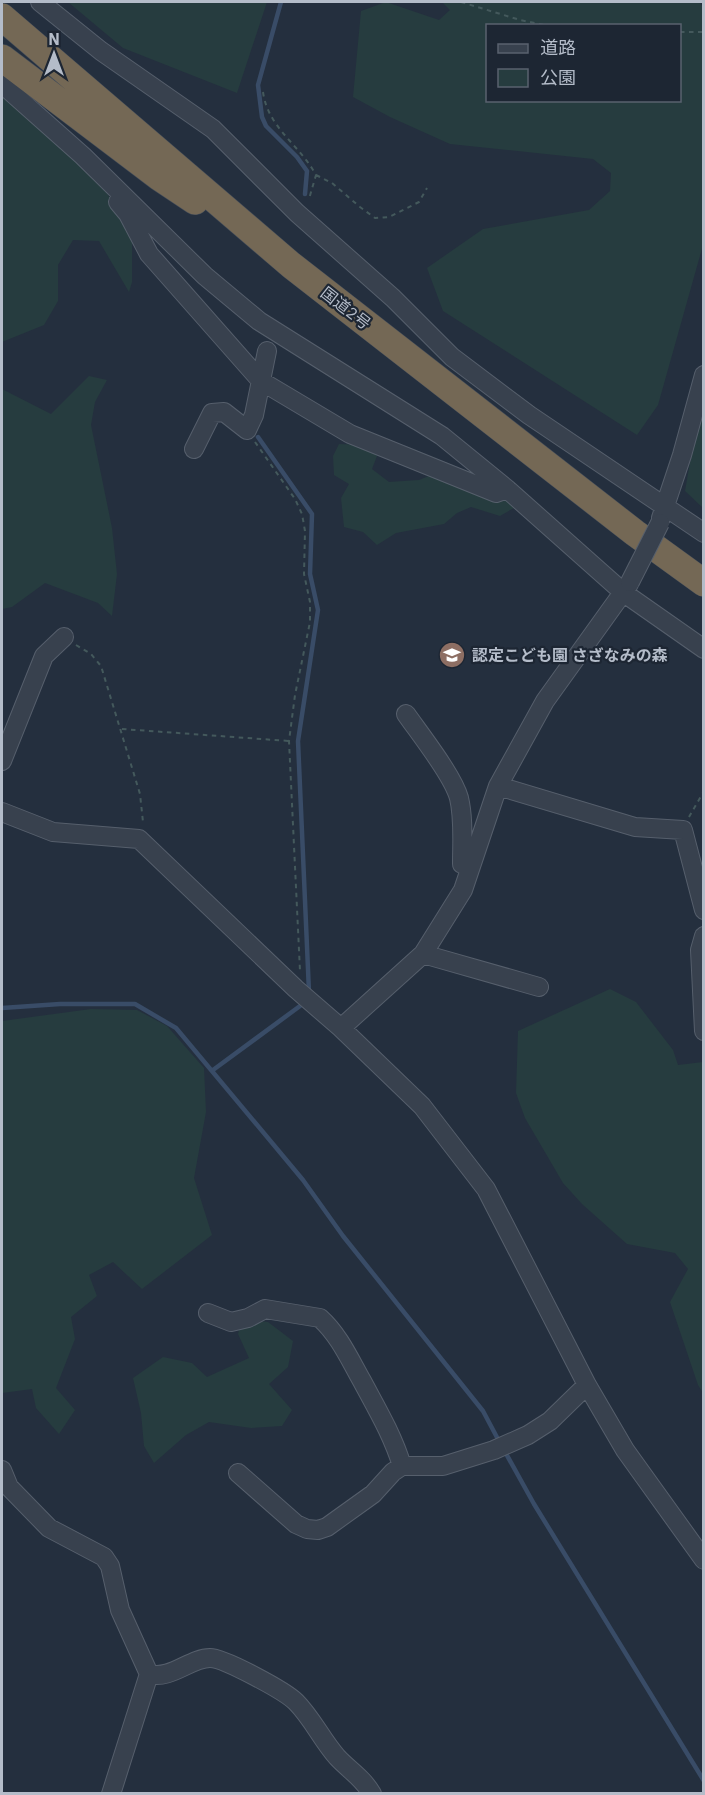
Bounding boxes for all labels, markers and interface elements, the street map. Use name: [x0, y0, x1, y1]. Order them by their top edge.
north arrow: [24, 24, 84, 84]
legend: [486, 24, 681, 102]
text: N: [48, 29, 60, 49]
text: 道路: [540, 36, 576, 59]
text: 公園: [540, 66, 576, 89]
street label: 国道2号: [317, 282, 375, 334]
school or university icon: 認定こども園 さざなみの森: [437, 640, 467, 670]
place label: 認定こども園 さざなみの森: [472, 645, 668, 665]

